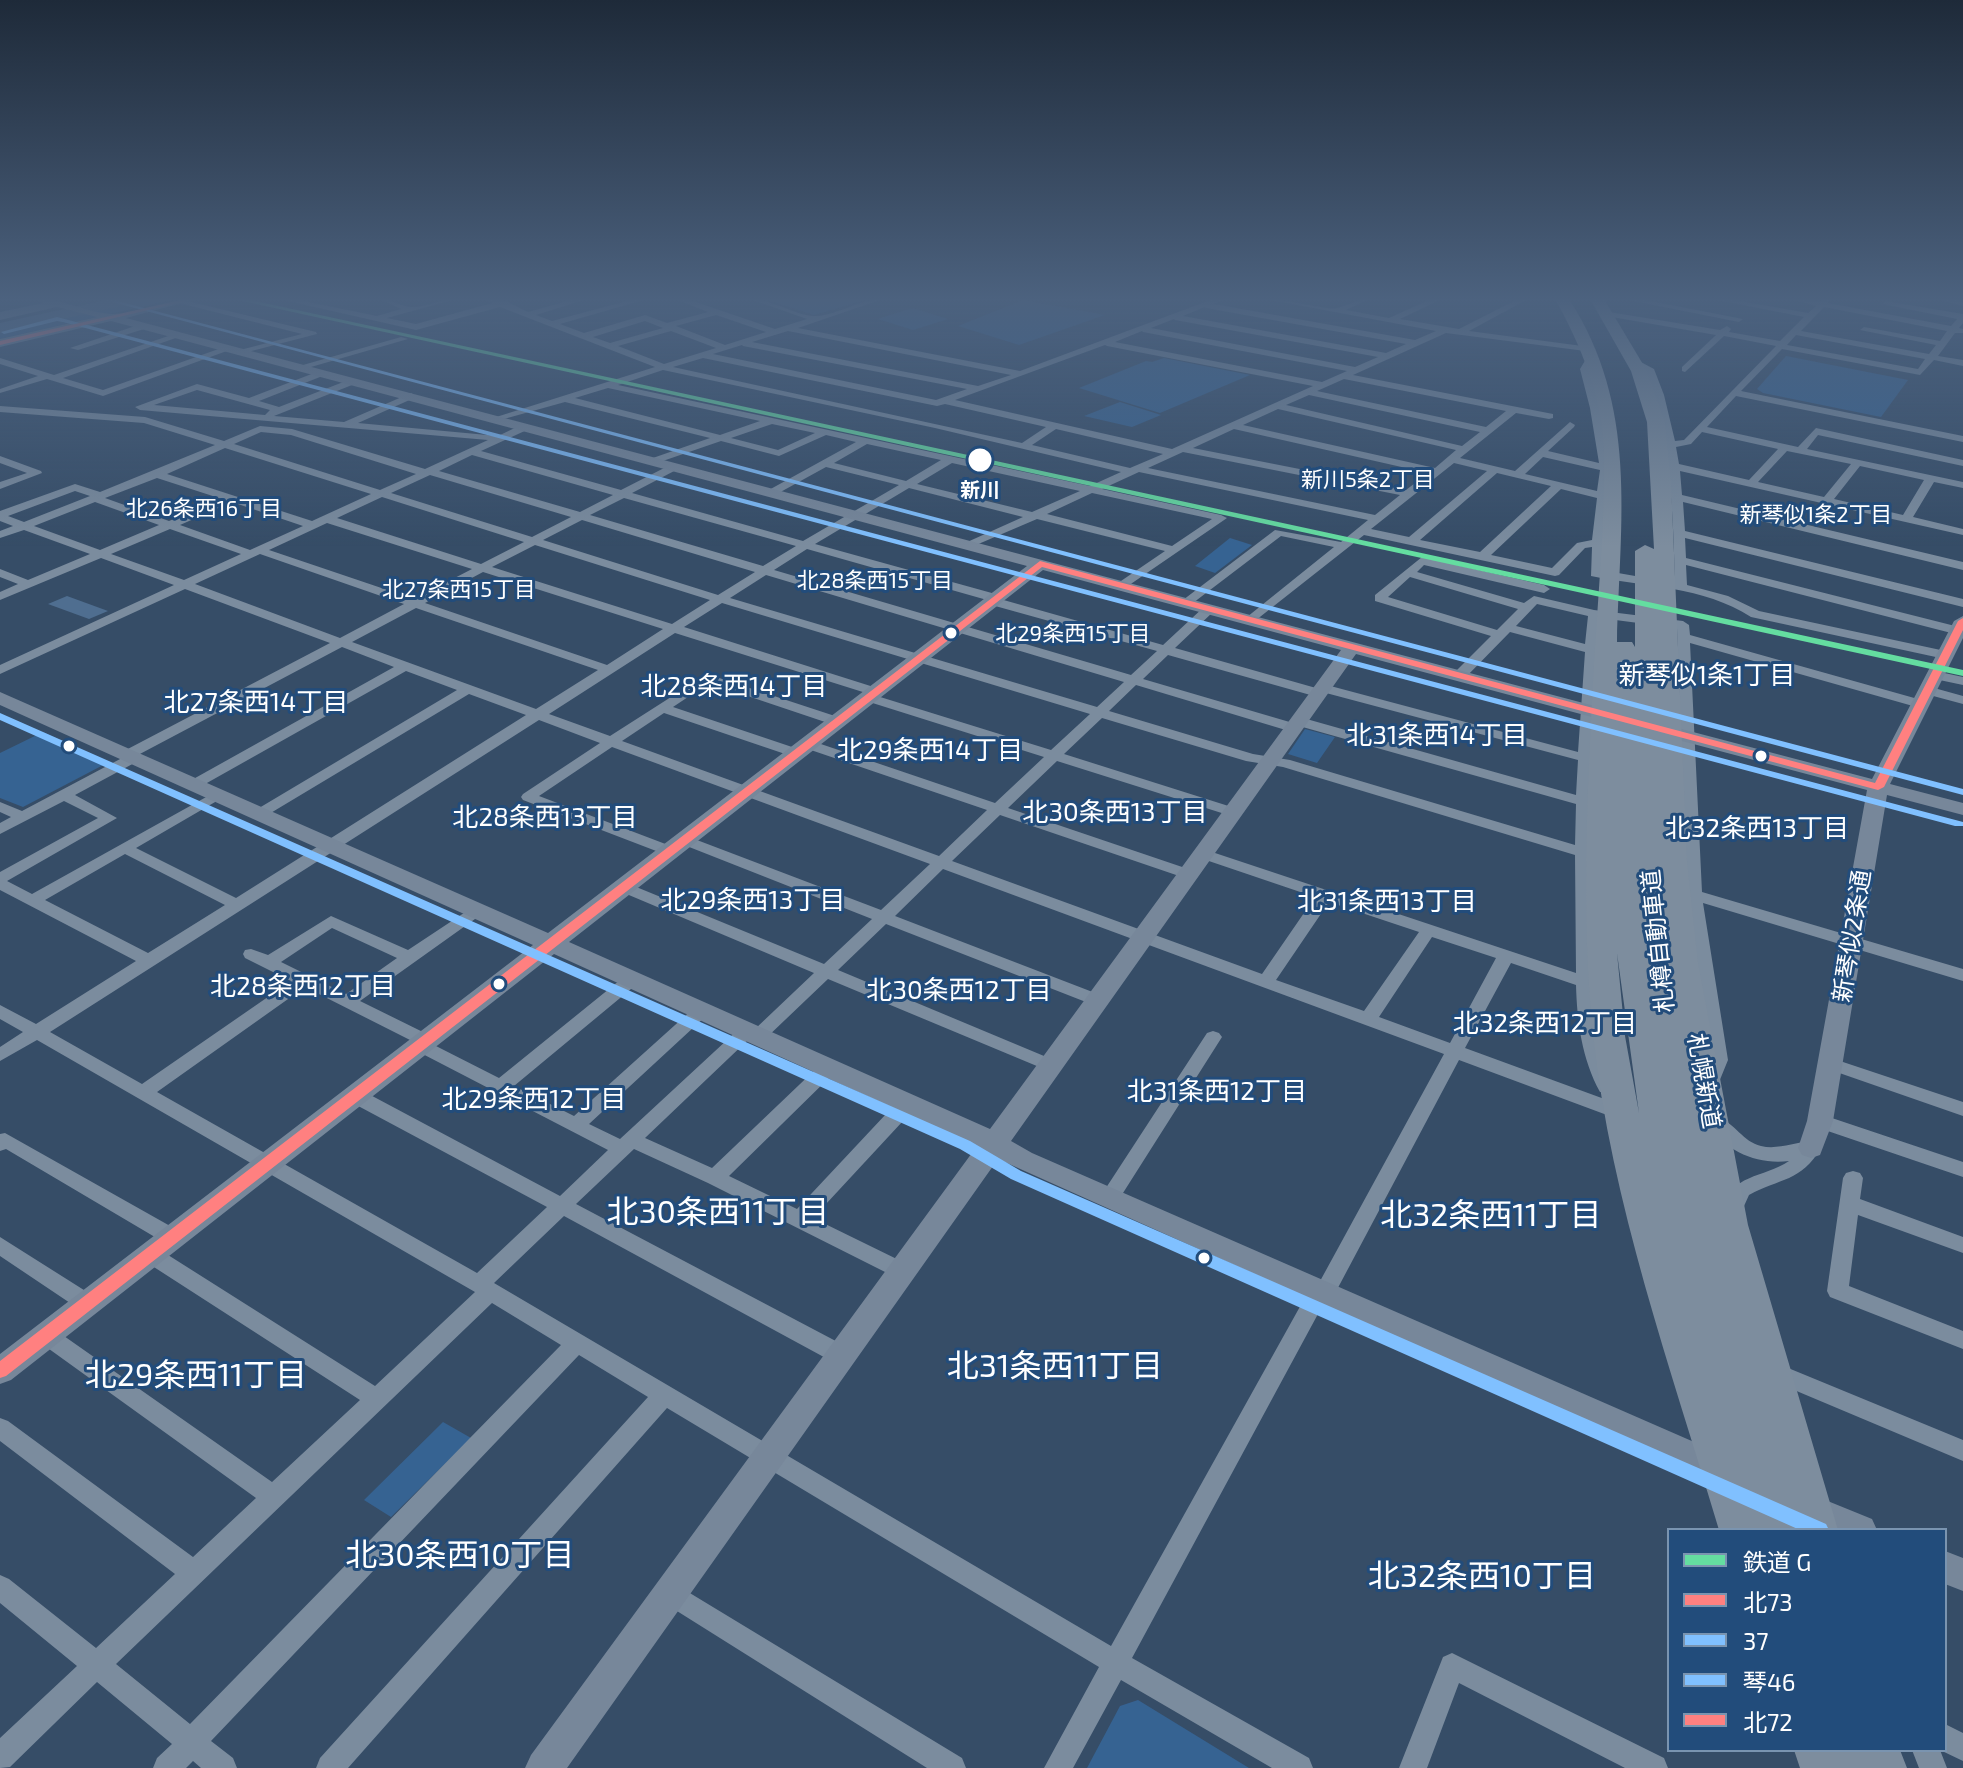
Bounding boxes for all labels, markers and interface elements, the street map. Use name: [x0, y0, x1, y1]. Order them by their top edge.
marker: 新川: [966, 446, 994, 474]
district label: 新川5条2丁目: [1301, 467, 1435, 493]
place label: 新川: [960, 478, 1000, 502]
district label: 北26条西16丁目: [126, 496, 282, 522]
district label: 新琴似1条2丁目: [1739, 502, 1893, 528]
district label: 北28条西15丁目: [797, 568, 953, 594]
district label: 北27条西15丁目: [382, 577, 536, 603]
district label: 北29条西15丁目: [995, 621, 1151, 647]
unlabelled marker: [943, 625, 959, 641]
district label: 新琴似1条1丁目: [1619, 659, 1795, 691]
district label: 北28条西14丁目: [641, 670, 827, 702]
district label: 北27条西14丁目: [164, 686, 348, 718]
district label: 北31条西14丁目: [1346, 719, 1528, 751]
district label: 北29条西14丁目: [837, 734, 1023, 766]
unlabelled marker: [61, 738, 77, 754]
unlabelled marker: [1753, 748, 1769, 764]
district label: 北30条西13丁目: [1023, 796, 1207, 828]
district label: 北28条西13丁目: [452, 801, 638, 833]
district label: 北32条西13丁目: [1665, 812, 1849, 844]
street label: 札樽自動車道: [1636, 868, 1680, 1014]
street label: 新琴似2条通: [1827, 868, 1877, 1004]
district label: 北29条西13丁目: [661, 884, 845, 916]
district label: 北31条西13丁目: [1297, 885, 1477, 917]
district label: 北28条西12丁目: [210, 970, 396, 1002]
district label: 北30条西12丁目: [866, 974, 1052, 1006]
unlabelled marker: [491, 976, 507, 992]
district label: 北32条西12丁目: [1453, 1007, 1637, 1039]
street label: 札幌新道: [1681, 1031, 1727, 1131]
district label: 北31条西12丁目: [1127, 1075, 1307, 1107]
district label: 北29条西12丁目: [442, 1083, 626, 1115]
district label: 北30条西11丁目: [607, 1193, 829, 1231]
district label: 北32条西11丁目: [1380, 1196, 1602, 1234]
unlabelled marker: [1196, 1250, 1212, 1266]
district label: 北31条西11丁目: [947, 1347, 1163, 1385]
district label: 北29条西11丁目: [85, 1356, 307, 1394]
legend: [1667, 1528, 1947, 1752]
district label: 北30条西10丁目: [345, 1536, 575, 1574]
text: 鉄道 G: [1743, 1547, 1811, 1576]
district label: 北32条西10丁目: [1368, 1557, 1596, 1595]
text: 北73: [1743, 1587, 1793, 1616]
text: 37: [1743, 1626, 1769, 1655]
text: 琴46: [1743, 1667, 1796, 1696]
text: 北72: [1743, 1707, 1793, 1736]

